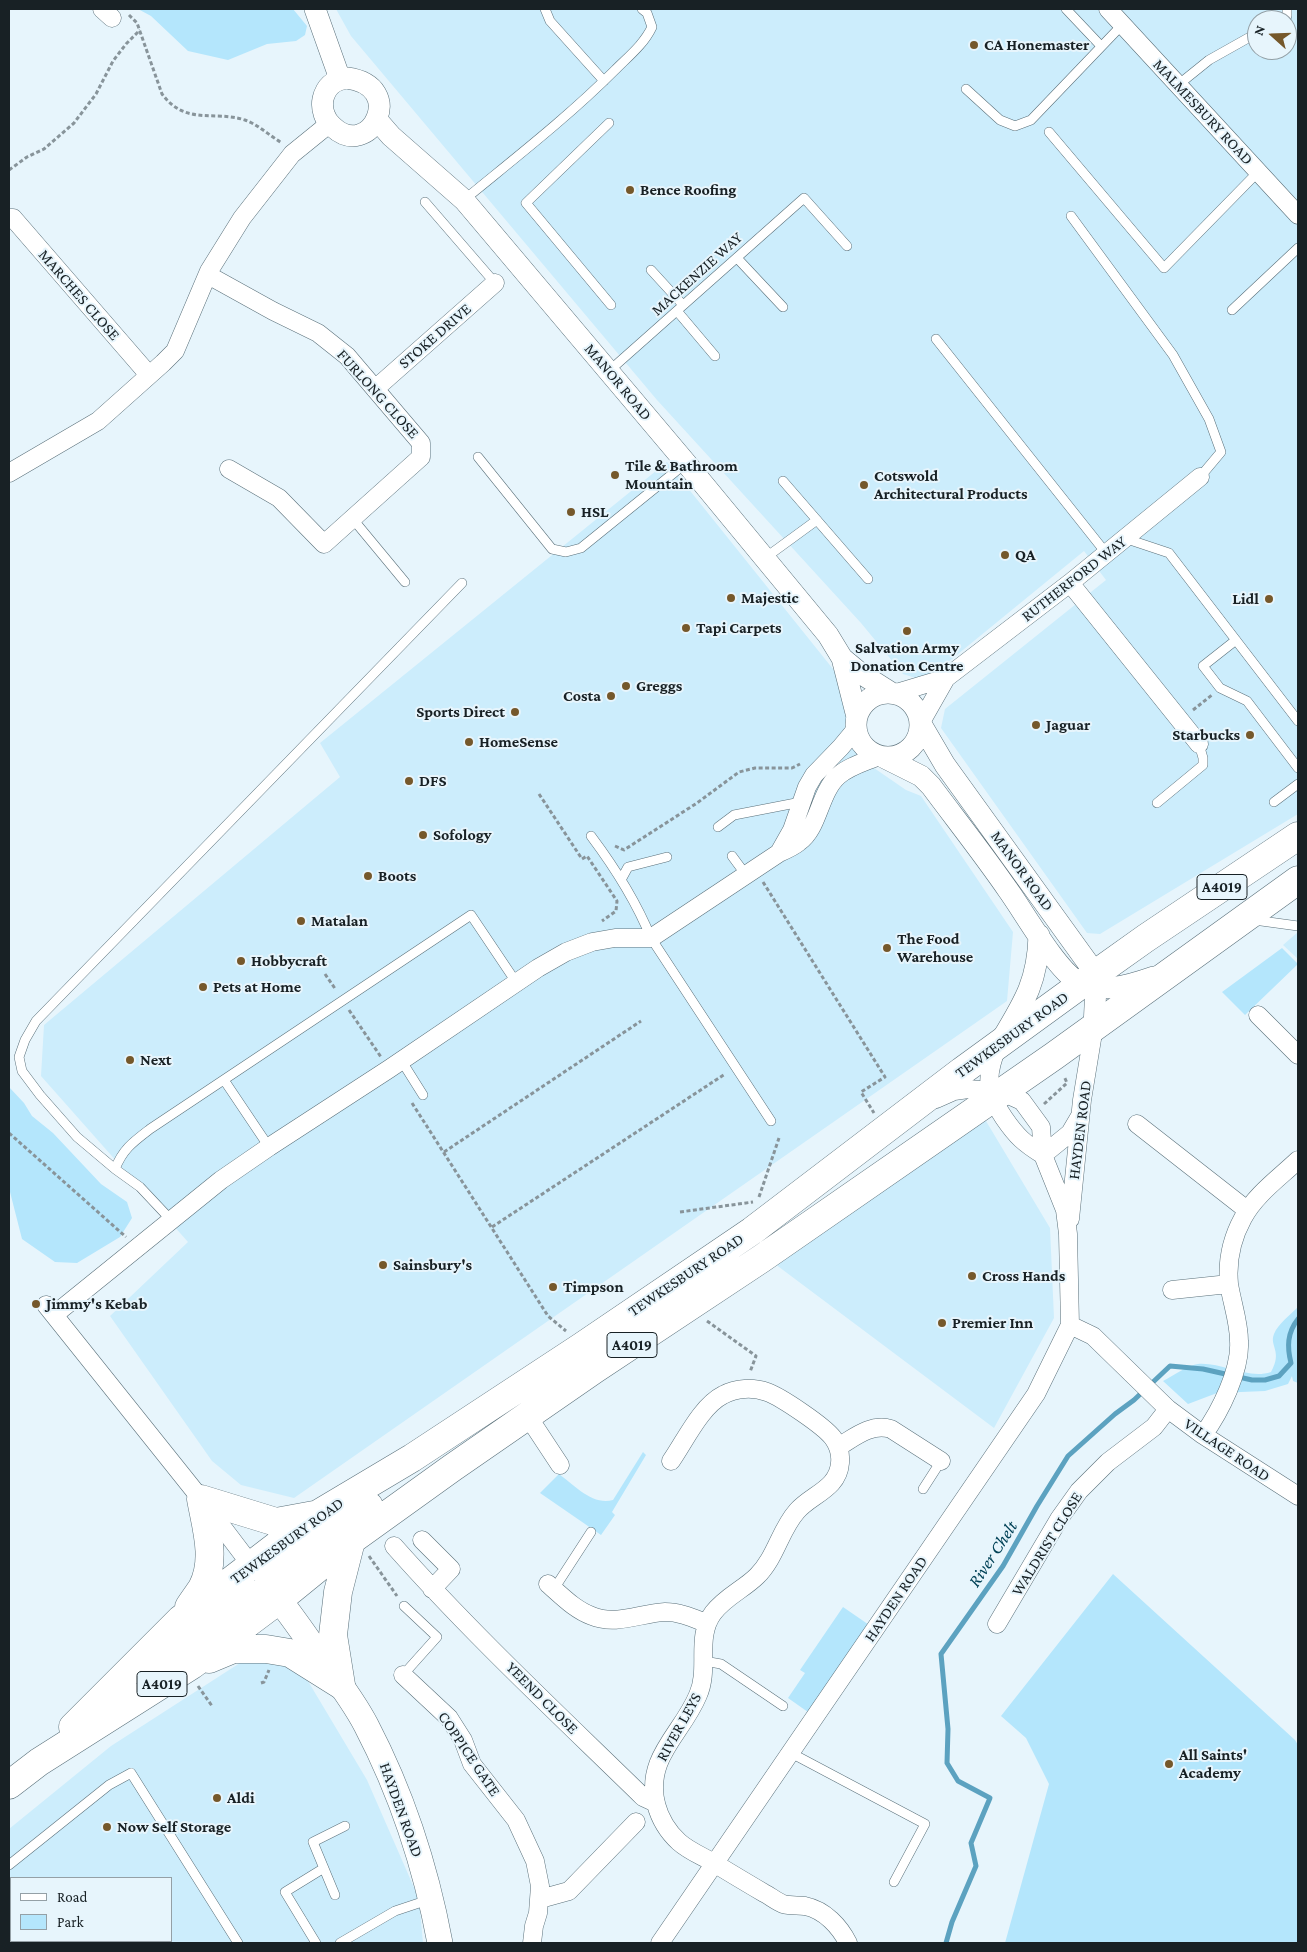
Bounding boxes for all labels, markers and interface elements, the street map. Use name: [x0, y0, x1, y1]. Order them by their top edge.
north arrow: [1247, 10, 1297, 60]
text: N: [1250, 23, 1268, 37]
place label: CA Honemaster: [984, 35, 1089, 55]
marker: CA Honemaster: [968, 39, 980, 51]
street label: MALMESBURY ROAD: [1149, 55, 1257, 169]
place label: Bence Roofing: [640, 180, 736, 200]
marker: Bence Roofing: [624, 184, 636, 196]
street label: MACKENZIE WAY: [647, 228, 747, 320]
street label: MARCHES CLOSE: [34, 246, 124, 344]
street label: STOKE DRIVE: [395, 299, 475, 373]
street label: MANOR ROAD: [580, 340, 656, 424]
street label: FURLONG CLOSE: [333, 345, 423, 443]
place label: Tile & Bathroom Mountain: [625, 456, 738, 494]
place label: Cotswold Architectural Products: [874, 466, 1027, 504]
marker: Tile & Bathroom Mountain: [609, 469, 621, 481]
marker: Cotswold Architectural Products: [858, 479, 870, 491]
place label: HSL: [581, 502, 609, 522]
marker: HSL: [565, 506, 577, 518]
street label: RUTHERFORD WAY: [1018, 532, 1130, 626]
place label: QA: [1015, 545, 1035, 565]
marker: QA: [999, 549, 1011, 561]
place label: Majestic: [741, 588, 799, 608]
place label: Lidl: [1232, 589, 1259, 609]
marker: Majestic: [725, 592, 737, 604]
marker: Lidl: [1263, 593, 1275, 605]
place label: Tapi Carpets: [696, 618, 782, 638]
marker: Tapi Carpets: [680, 622, 692, 634]
marker: Salvation Army Donation Centre: [901, 625, 913, 637]
place label: Salvation Army Donation Centre: [851, 638, 963, 676]
place label: Greggs: [636, 676, 682, 696]
marker: Greggs: [620, 680, 632, 692]
place label: Costa: [563, 686, 601, 706]
marker: Costa: [605, 690, 617, 702]
place label: Sports Direct: [416, 702, 505, 722]
marker: Sports Direct: [509, 706, 521, 718]
place label: Jaguar: [1046, 715, 1090, 735]
marker: Jaguar: [1030, 719, 1042, 731]
place label: Starbucks: [1172, 725, 1240, 745]
marker: Starbucks: [1244, 729, 1256, 741]
place label: HomeSense: [479, 732, 558, 752]
marker: HomeSense: [463, 736, 475, 748]
place label: DFS: [419, 771, 446, 791]
marker: DFS: [403, 775, 415, 787]
place label: Sofology: [433, 825, 492, 845]
street label: MANOR ROAD: [986, 827, 1058, 915]
marker: Sofology: [417, 829, 429, 841]
place label: Boots: [378, 866, 416, 886]
marker: Boots: [362, 870, 374, 882]
road number: A4019: [1197, 874, 1247, 900]
place label: Matalan: [311, 911, 368, 931]
marker: Matalan: [295, 915, 307, 927]
place label: The Food Warehouse: [897, 929, 973, 967]
marker: The Food Warehouse: [881, 942, 893, 954]
place label: Hobbycraft: [251, 951, 327, 971]
marker: Hobbycraft: [235, 955, 247, 967]
place label: Pets at Home: [213, 977, 301, 997]
marker: Pets at Home: [197, 981, 209, 993]
street label: TEWKESBURY ROAD: [952, 987, 1072, 1083]
place label: Next: [140, 1050, 172, 1070]
marker: Next: [124, 1054, 136, 1066]
street label: HAYDEN ROAD: [1064, 1080, 1096, 1180]
street label: TEWKESBURY ROAD: [625, 1229, 747, 1321]
place label: Sainsbury's: [393, 1255, 472, 1275]
marker: Sainsbury's: [377, 1259, 389, 1271]
place label: Cross Hands: [982, 1266, 1065, 1286]
marker: Cross Hands: [966, 1270, 978, 1282]
place label: Timpson: [563, 1277, 624, 1297]
marker: Timpson: [547, 1281, 559, 1293]
place label: Jimmy's Kebab: [46, 1294, 147, 1314]
marker: Jimmy's Kebab: [30, 1298, 42, 1310]
place label: Premier Inn: [952, 1313, 1033, 1333]
marker: Premier Inn: [936, 1317, 948, 1329]
road number: A4019: [607, 1332, 657, 1358]
street label: VILLAGE ROAD: [1180, 1414, 1274, 1486]
street label: WALDRIST CLOSE: [1007, 1489, 1087, 1599]
street label: TEWKESBURY ROAD: [227, 1493, 347, 1589]
water label: River Chelt: [964, 1517, 1022, 1591]
street label: HAYDEN ROAD: [860, 1552, 932, 1646]
street label: YEEND CLOSE: [502, 1658, 582, 1738]
road number: A4019: [137, 1672, 187, 1696]
street label: RIVER LEYS: [652, 1689, 706, 1765]
street label: COPPICE GATE: [434, 1708, 504, 1800]
place label: All Saints' Academy: [1179, 1745, 1247, 1783]
marker: All Saints' Academy: [1163, 1758, 1175, 1770]
street label: HAYDEN ROAD: [375, 1760, 427, 1860]
place label: Aldi: [227, 1788, 255, 1808]
marker: Aldi: [211, 1792, 223, 1804]
place label: Now Self Storage: [117, 1817, 231, 1837]
marker: Now Self Storage: [101, 1821, 113, 1833]
legend: [10, 1877, 172, 1942]
text: Road: [57, 1889, 87, 1905]
text: Park: [57, 1914, 84, 1930]

